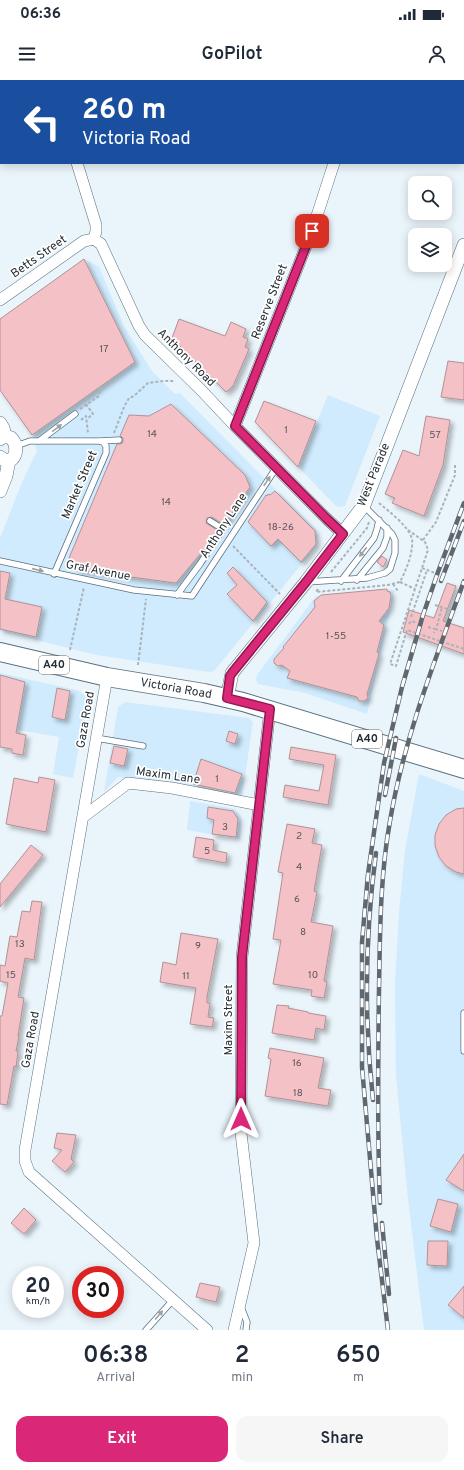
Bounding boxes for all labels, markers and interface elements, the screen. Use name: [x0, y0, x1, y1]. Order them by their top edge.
text: 06:36: [20, 5, 61, 24]
icon: menu: [16, 43, 38, 65]
text: GoPilot: [202, 43, 262, 66]
icon: person: [426, 43, 448, 65]
text: 260 m: [82, 93, 166, 129]
icon: left: [16, 96, 68, 148]
text: Victoria Road: [82, 128, 191, 151]
map controls: [408, 176, 452, 272]
button: search: [408, 176, 452, 220]
pin: [295, 214, 329, 248]
icon: arrive: [301, 220, 323, 242]
button: layers: [408, 228, 452, 272]
street label: Betts Street: [8, 232, 70, 282]
street label: Reserve Street: [248, 262, 292, 342]
street label: Anthony Road: [153, 325, 219, 391]
house number: 17: [100, 343, 108, 356]
one-way arrow: [51, 424, 62, 432]
house number: 1: [284, 424, 288, 437]
house number: 14: [147, 428, 157, 441]
house number: 57: [429, 429, 441, 442]
street label: West Parade: [354, 441, 394, 509]
street label: Market Street: [58, 448, 102, 522]
one-way arrow: [263, 476, 271, 487]
street label: Anthony Lane: [197, 490, 251, 562]
house number: 14: [161, 496, 171, 509]
house number: 18-26: [268, 521, 294, 534]
one-way arrow: [359, 546, 368, 557]
street label: Graf Avenue: [64, 557, 132, 585]
one-way arrow: [32, 567, 44, 573]
house number: 1-55: [326, 630, 346, 643]
road number: A40: [39, 656, 69, 674]
street label: Victoria Road: [139, 675, 213, 703]
street label: Gaza Road: [73, 690, 99, 750]
road number: A40: [352, 730, 382, 748]
street label: Maxim Lane: [135, 764, 201, 788]
house number: 1: [215, 773, 219, 786]
house number: 3: [222, 821, 228, 834]
house number: 2: [296, 830, 302, 843]
house number: 5: [204, 845, 210, 858]
house number: 4: [296, 861, 302, 874]
house number: 6: [294, 893, 300, 906]
house number: 8: [300, 926, 306, 939]
house number: 13: [15, 938, 25, 951]
house number: 9: [195, 940, 201, 953]
house number: 15: [6, 969, 16, 982]
house number: 10: [308, 969, 318, 982]
house number: 11: [182, 970, 190, 983]
street label: Maxim Street: [221, 984, 237, 1056]
street label: Gaza Road: [18, 1010, 44, 1070]
house number: 16: [292, 1057, 302, 1070]
house number: 18: [293, 1087, 303, 1100]
position arrow: [220, 1098, 262, 1140]
speed limit sign: 30: [72, 1266, 124, 1318]
text: 20: [25, 1274, 51, 1300]
text: km/h: [26, 1295, 50, 1308]
one-way arrow: [155, 1309, 164, 1320]
text: 06:38: [83, 1341, 148, 1371]
text: 2: [235, 1341, 250, 1371]
text: 650: [336, 1341, 381, 1371]
text: Arrival: [96, 1370, 135, 1386]
text: min: [231, 1370, 253, 1386]
text: m: [353, 1370, 364, 1386]
button: Exit: [16, 1416, 228, 1462]
button: Share: [236, 1416, 448, 1462]

